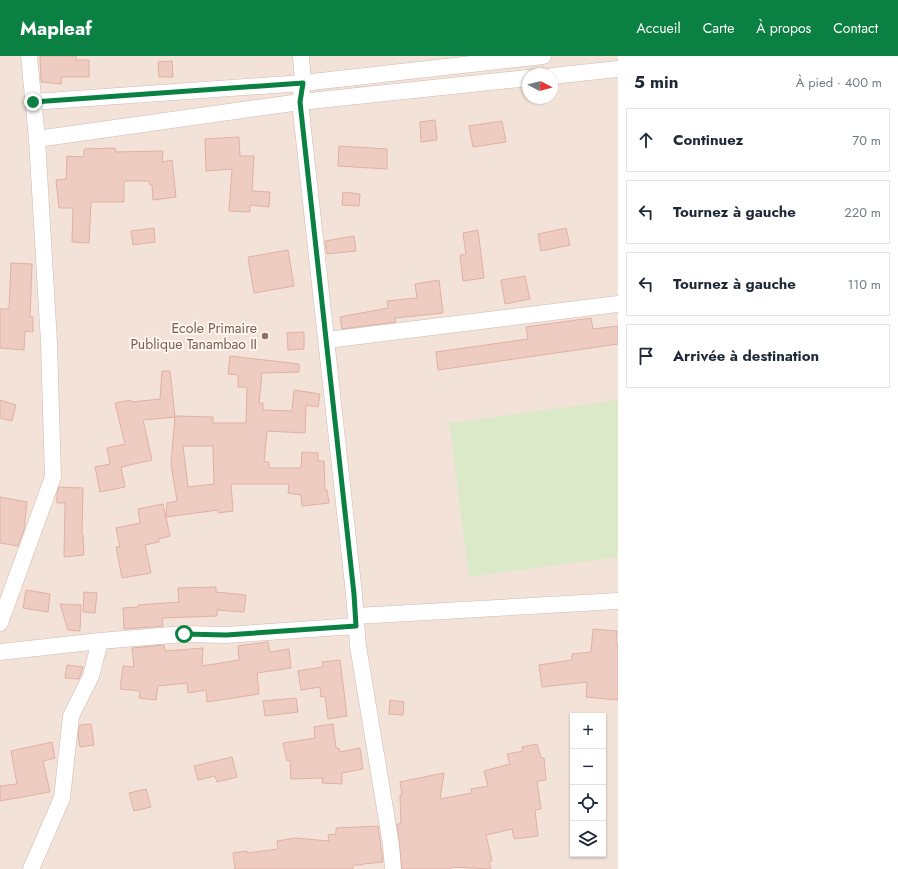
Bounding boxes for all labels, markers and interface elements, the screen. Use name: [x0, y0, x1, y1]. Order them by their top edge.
text: Mapleaf: [20, 15, 92, 42]
text: Accueil: [637, 18, 681, 38]
text: Carte: [703, 18, 734, 38]
text: À propos: [756, 18, 811, 38]
text: Contact: [833, 18, 878, 38]
north arrow: [522, 68, 558, 104]
text: 5 min: [634, 70, 678, 94]
text: À pied · 400 m: [796, 73, 882, 92]
route end: [24, 93, 42, 111]
icon: ahead: [635, 129, 657, 151]
text: Continuez: [673, 129, 743, 151]
text: 70 m: [852, 131, 881, 150]
icon: left: [635, 201, 657, 223]
text: Tournez à gauche: [673, 201, 796, 223]
text: 220 m: [844, 203, 881, 222]
icon: left: [635, 273, 657, 295]
text: Tournez à gauche: [673, 273, 796, 295]
text: 110 m: [847, 275, 881, 294]
place label: Ecole Primaire Publique Tanambao II: [130, 318, 257, 354]
marker: Ecole Primaire Publique Tanambao II: [260, 331, 270, 341]
icon: arrive: [635, 345, 657, 367]
text: Arrivée à destination: [673, 345, 819, 367]
route start: [175, 625, 193, 643]
map controls: [570, 713, 606, 857]
button: +: [570, 713, 606, 749]
button: −: [570, 749, 606, 785]
button: locate: [570, 785, 606, 821]
button: layers: [570, 821, 606, 857]

